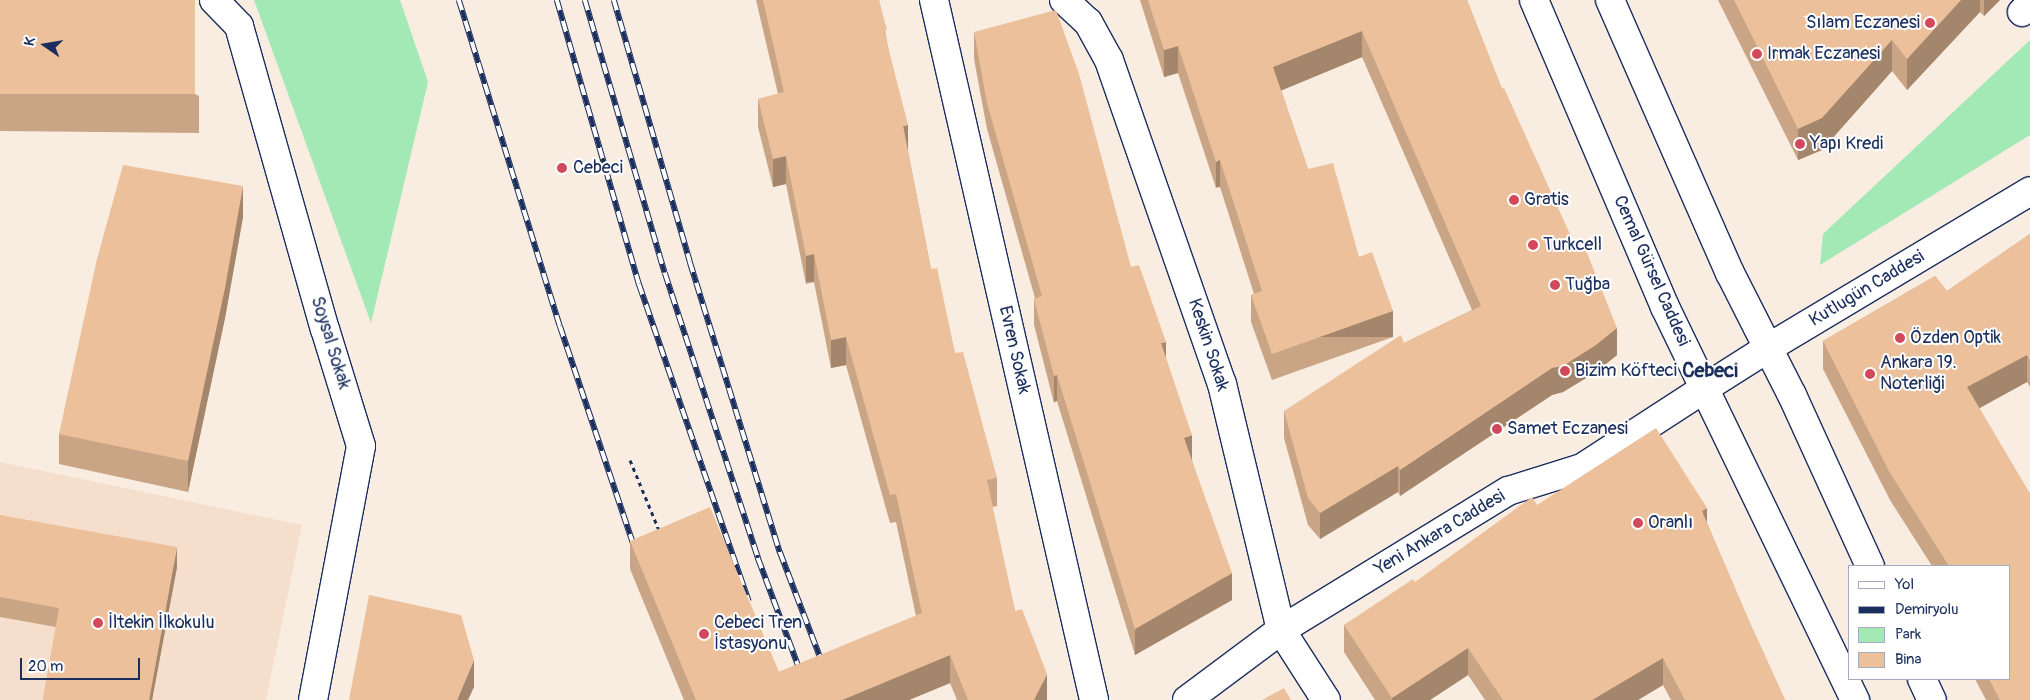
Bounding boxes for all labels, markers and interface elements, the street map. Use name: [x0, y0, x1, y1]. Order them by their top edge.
place label: Sılam Eczanesi: [1806, 12, 1920, 34]
marker: Sılam Eczanesi: [1924, 17, 1936, 29]
north arrow: [20, 20, 70, 70]
text: K: [21, 35, 39, 48]
place label: Irmak Eczanesi: [1767, 43, 1880, 65]
marker: Irmak Eczanesi: [1751, 48, 1763, 60]
place label: Yapı Kredi: [1810, 133, 1883, 155]
marker: Yapı Kredi: [1794, 138, 1806, 150]
place label: Cebeci: [573, 157, 623, 179]
marker: Cebeci: [555, 161, 569, 175]
place label: Gratis: [1524, 189, 1569, 211]
street label: Cemal Gürsel Caddesi: [1608, 192, 1694, 350]
marker: Gratis: [1508, 194, 1520, 206]
place label: Turkcell: [1543, 234, 1602, 256]
marker: Turkcell: [1527, 239, 1539, 251]
street label: Kutlugün Caddesi: [1806, 246, 1928, 332]
place label: Tuğba: [1565, 274, 1610, 296]
marker: Tuğba: [1549, 279, 1561, 291]
street label: Soysal Sokak: [306, 294, 354, 392]
street label: Keskin Sokak: [1183, 296, 1233, 394]
street label: Evren Sokak: [993, 304, 1035, 396]
place label: Özden Optik: [1910, 327, 2001, 349]
marker: Özden Optik: [1894, 332, 1906, 344]
place label: Ankara 19. Noterliği: [1880, 353, 1957, 396]
district label: Cebeci: [1682, 358, 1738, 382]
place label: Bizim Köfteci: [1575, 360, 1677, 382]
marker: Bizim Köfteci: [1559, 365, 1571, 377]
marker: Ankara 19. Noterliği: [1864, 368, 1876, 380]
place label: Samet Eczanesi: [1507, 418, 1628, 440]
marker: Samet Eczanesi: [1491, 423, 1503, 435]
street label: Yeni Ankara Caddesi: [1371, 486, 1509, 580]
place label: Oranlı: [1648, 512, 1693, 534]
marker: Oranlı: [1632, 517, 1644, 529]
legend: [1848, 565, 2010, 680]
text: Yol: [1895, 575, 1914, 594]
text: Demiryolu: [1895, 600, 1959, 619]
place label: İltekin İlkokulu: [108, 612, 215, 634]
place label: Cebeci Tren İstasyonu: [714, 613, 802, 656]
marker: İltekin İlkokulu: [92, 617, 104, 629]
text: Park: [1895, 625, 1921, 644]
marker: Cebeci Tren İstasyonu: [698, 628, 710, 640]
scale bar: [22, 648, 142, 680]
text: Bina: [1895, 650, 1921, 669]
text: 20 m: [28, 657, 63, 676]

